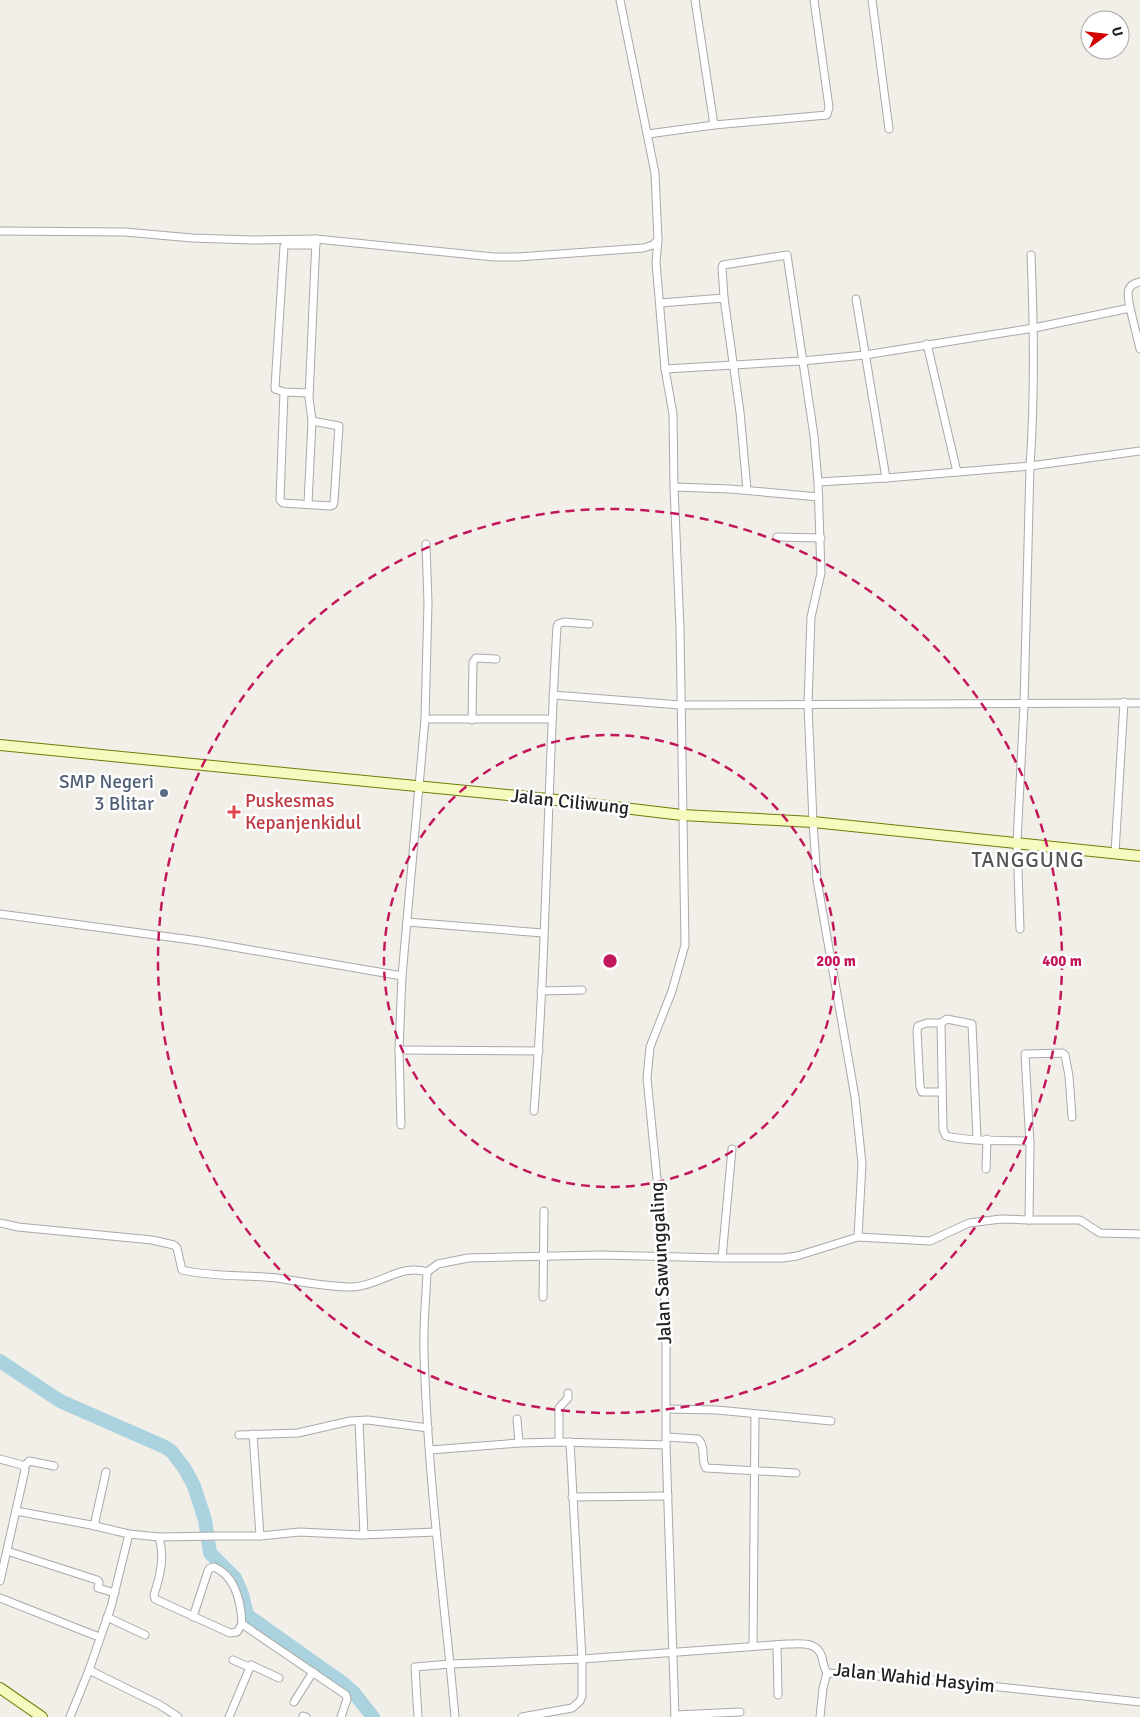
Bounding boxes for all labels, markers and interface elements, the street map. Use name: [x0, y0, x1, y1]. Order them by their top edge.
north arrow: [1080, 10, 1130, 60]
text: U: [1108, 25, 1127, 39]
place label: SMP Negeri 3 Blitar: [59, 770, 154, 816]
street label: Jalan Ciliwung: [510, 784, 630, 820]
marker: SMP Negeri 3 Blitar: [158, 787, 170, 799]
place label: Puskesmas Kepanjenkidul: [245, 789, 361, 835]
marker: Puskesmas Kepanjenkidul: [227, 805, 241, 819]
district label: TANGGUNG: [972, 847, 1084, 873]
centre of rings: [601, 952, 619, 970]
text: 200 m: [816, 952, 856, 970]
text: 400 m: [1042, 952, 1082, 970]
street label: Jalan Sawunggaling: [645, 1181, 677, 1345]
street label: Jalan Wahid Hasyim: [832, 1658, 996, 1698]

